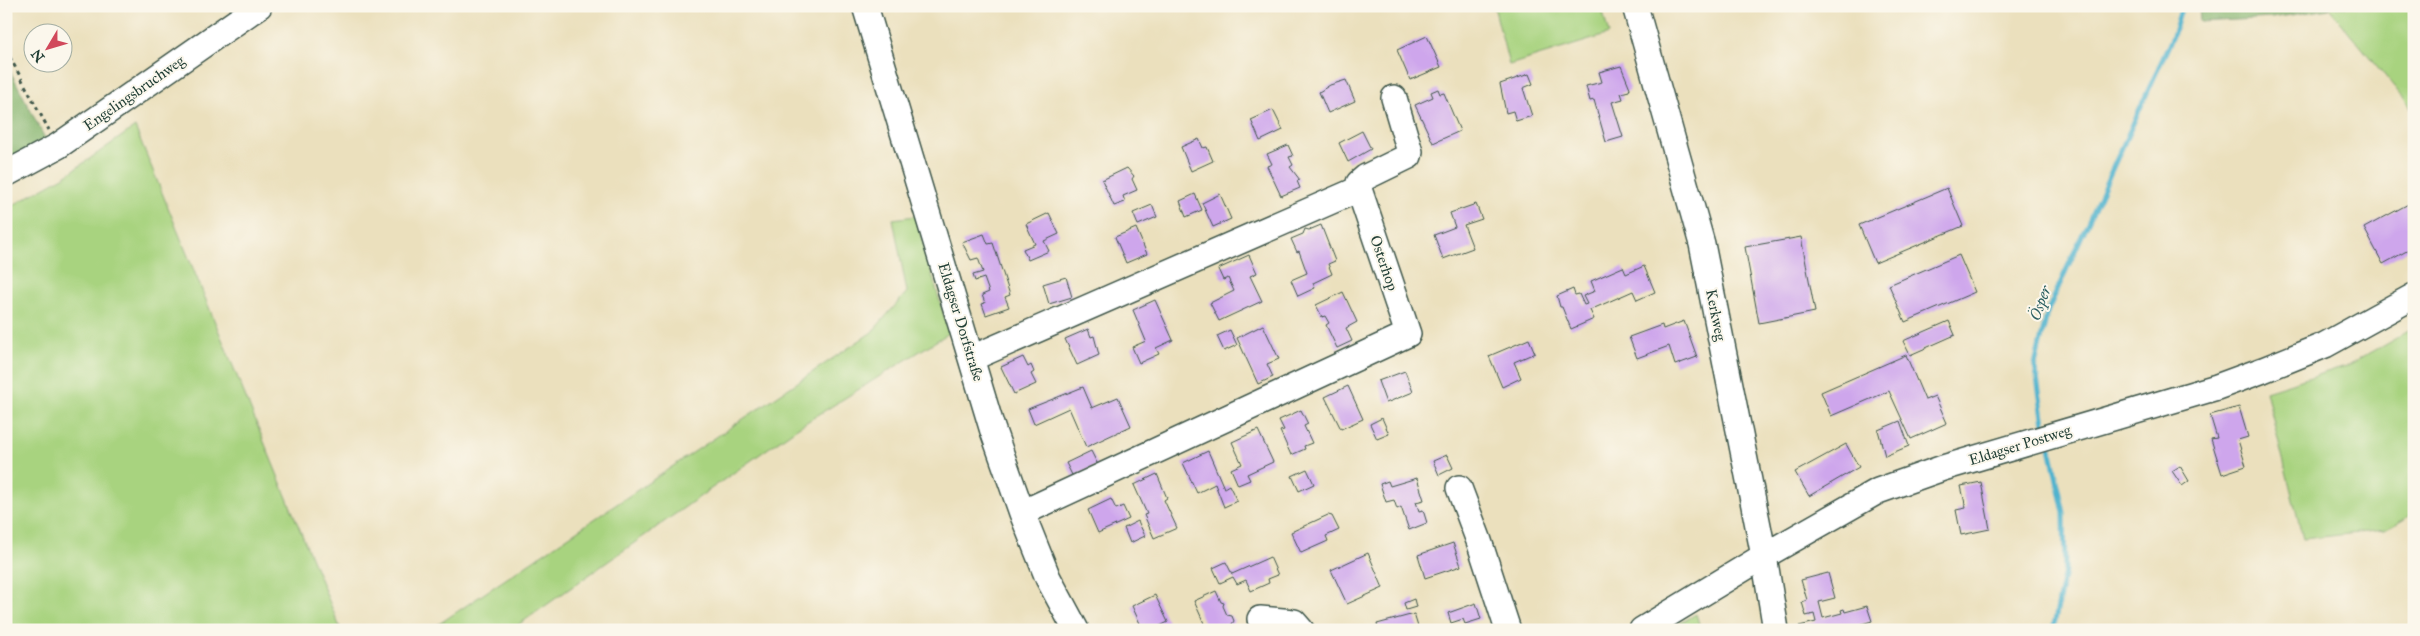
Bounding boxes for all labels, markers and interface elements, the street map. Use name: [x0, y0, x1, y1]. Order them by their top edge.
north arrow: [22, 22, 72, 72]
text: N: [28, 46, 49, 66]
street label: Engelingsbruchweg: [80, 51, 189, 135]
street label: Osterhop: [1366, 233, 1402, 293]
street label: Eldagser Dorfstraße: [934, 261, 988, 383]
water label: Ösper: [2024, 281, 2056, 323]
street label: Kerkweg: [1702, 288, 1730, 343]
street label: Eldagser Postweg: [1967, 421, 2074, 469]

